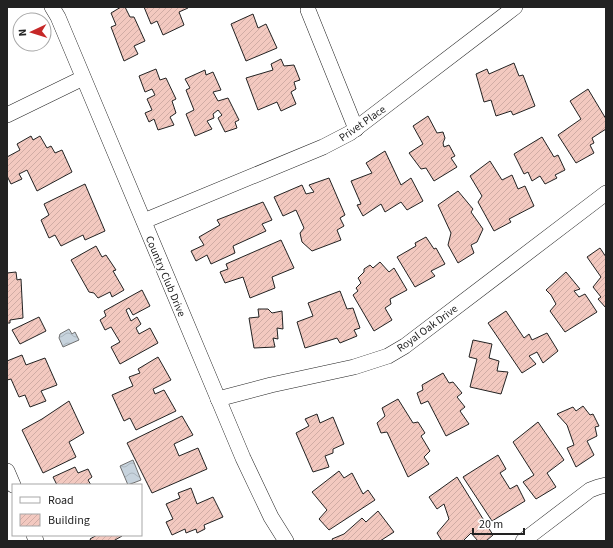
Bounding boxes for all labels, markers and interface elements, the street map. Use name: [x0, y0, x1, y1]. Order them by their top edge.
north arrow: [12, 12, 52, 52]
text: N: [15, 28, 30, 37]
street label: Privet Place: [336, 101, 389, 145]
street label: Country Club Drive: [142, 233, 190, 319]
street label: Royal Oak Drive: [394, 301, 461, 356]
legend: [12, 484, 142, 536]
text: Road: [48, 492, 74, 509]
scale bar: [473, 510, 524, 536]
text: Building: [48, 512, 90, 529]
text: 20 m: [479, 516, 503, 533]

